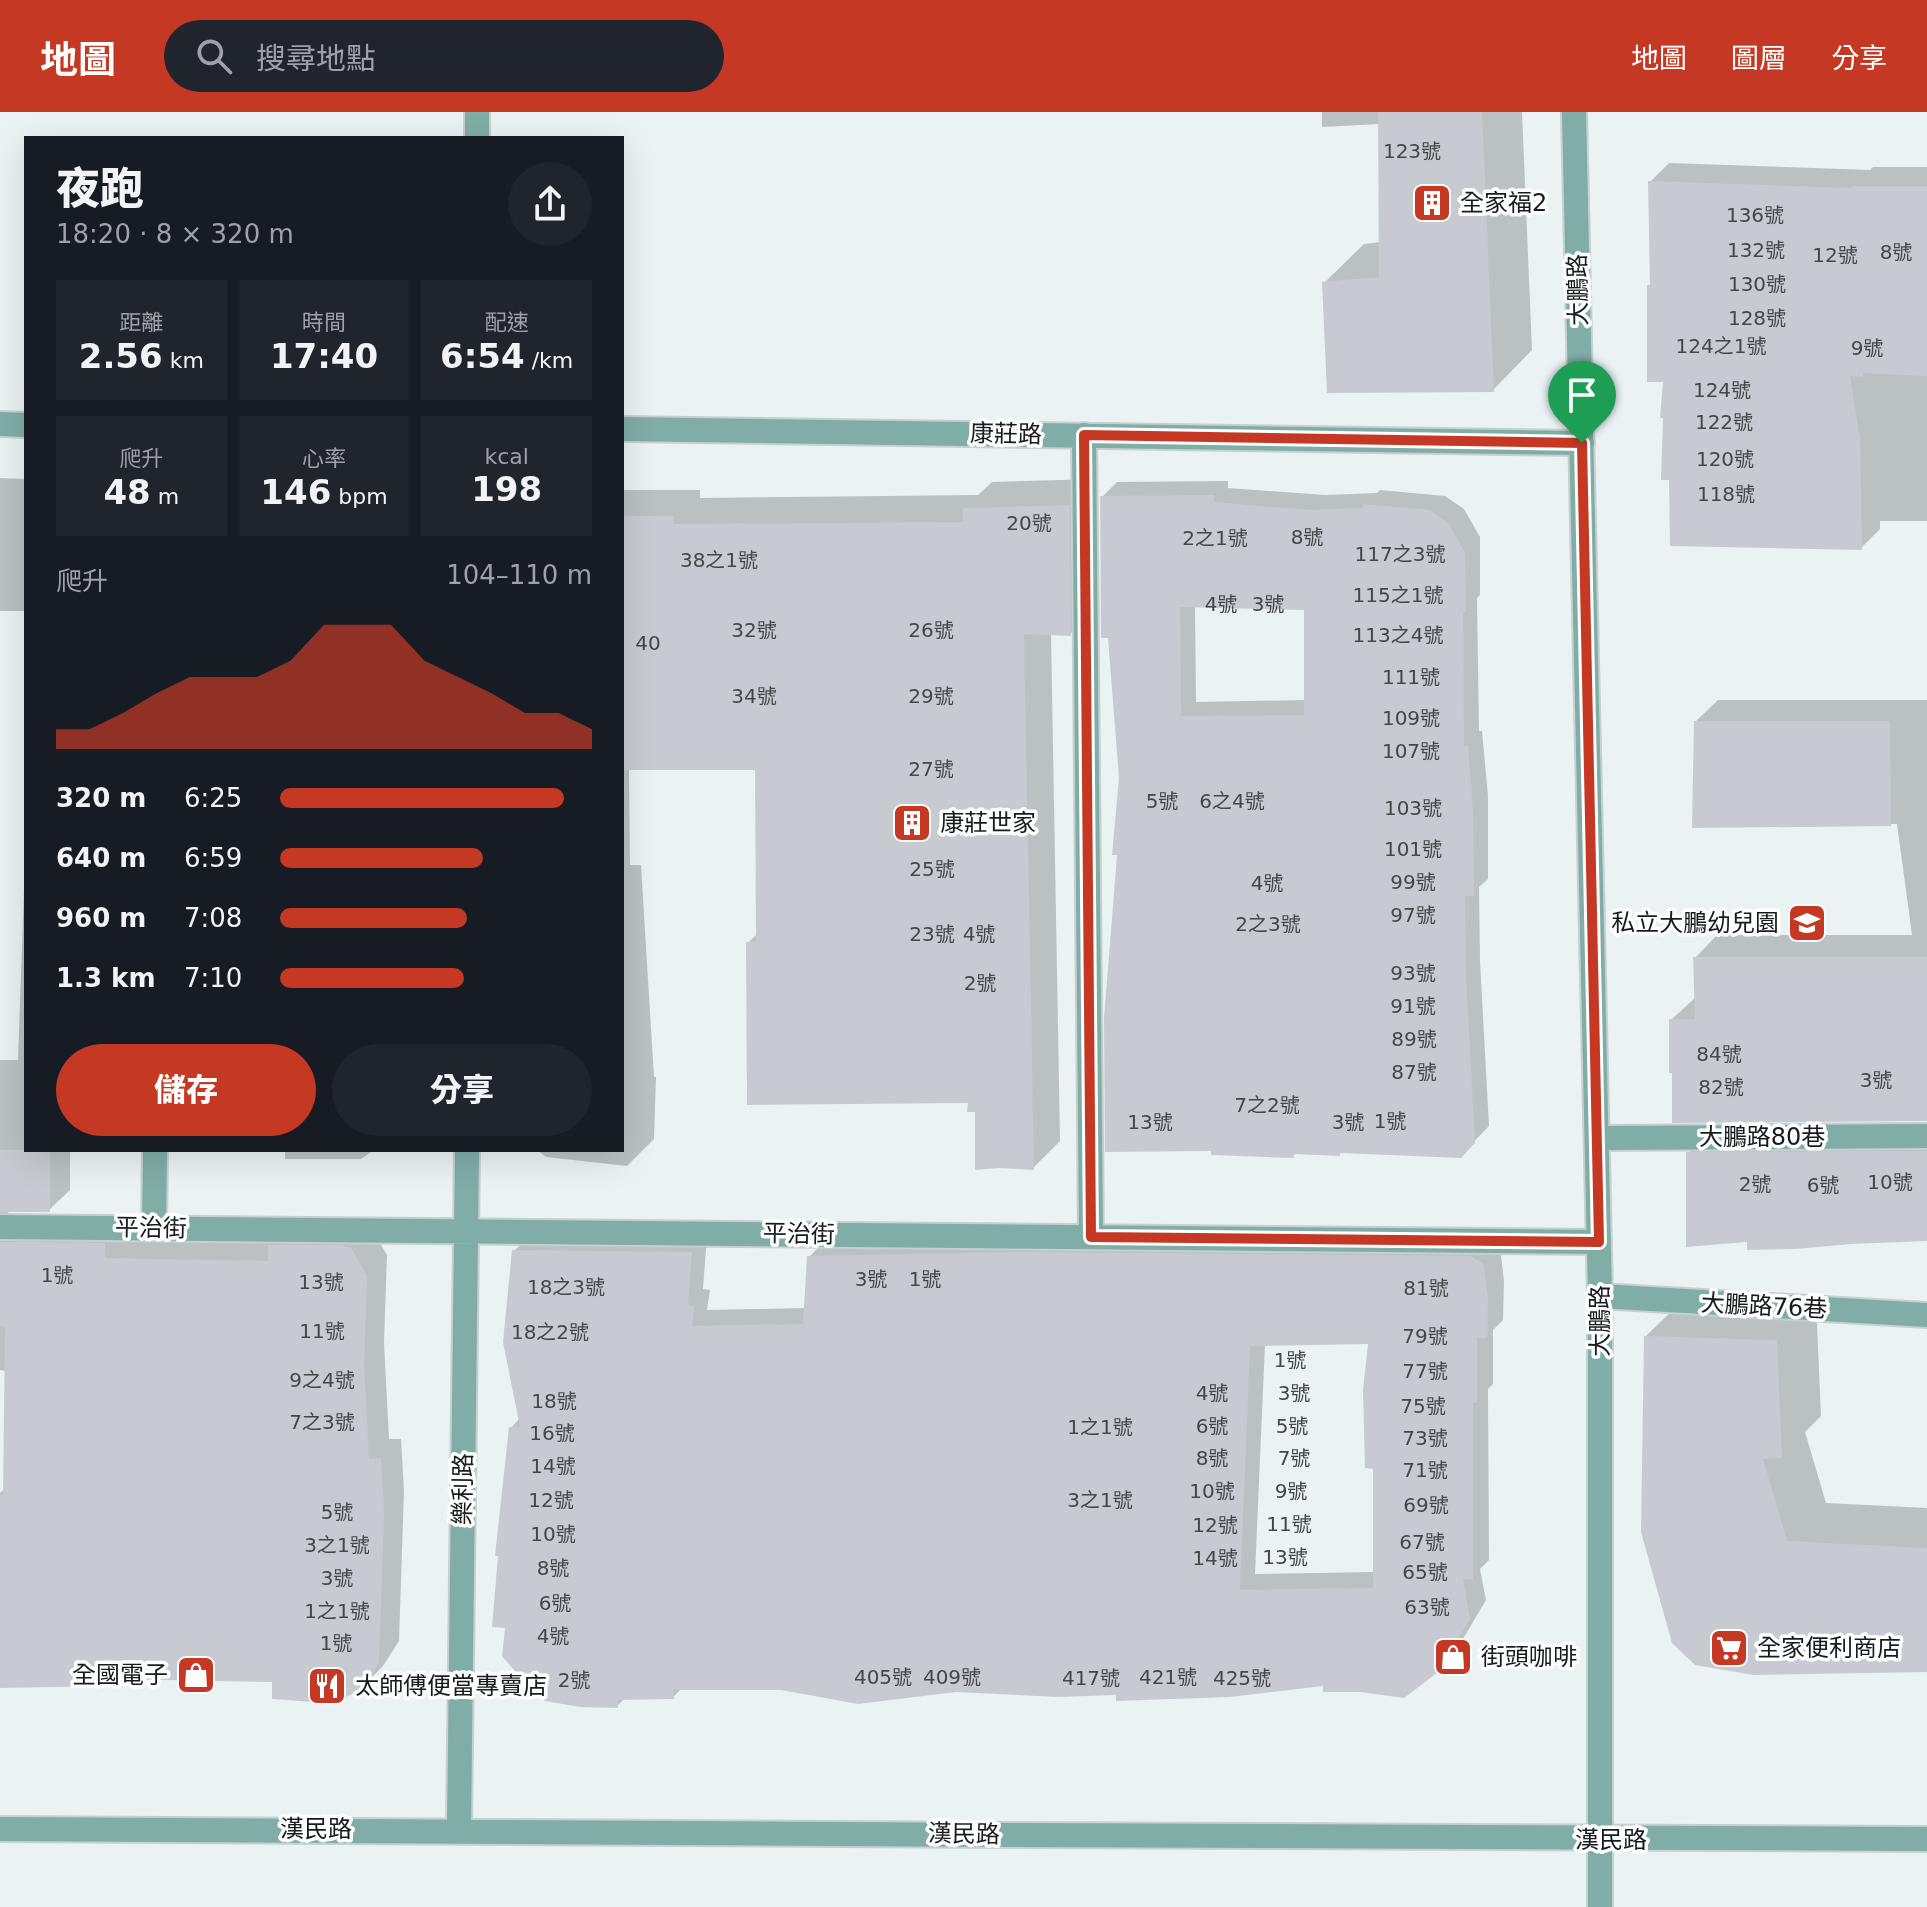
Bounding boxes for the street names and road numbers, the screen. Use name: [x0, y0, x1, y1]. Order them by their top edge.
street label: 大鵬路: [1563, 254, 1593, 326]
street label: 康莊路: [970, 419, 1042, 449]
street label: 大鵬路80巷: [1699, 1123, 1825, 1151]
street label: 平治街: [115, 1213, 187, 1243]
street label: 平治街: [763, 1219, 835, 1249]
street label: 大鵬路: [1586, 1285, 1614, 1357]
street label: 大鵬路76巷: [1700, 1289, 1828, 1323]
street label: 樂利路: [448, 1453, 478, 1525]
street label: 漢民路: [280, 1815, 352, 1843]
street label: 漢民路: [928, 1819, 1000, 1849]
street label: 漢民路: [1575, 1826, 1647, 1854]

